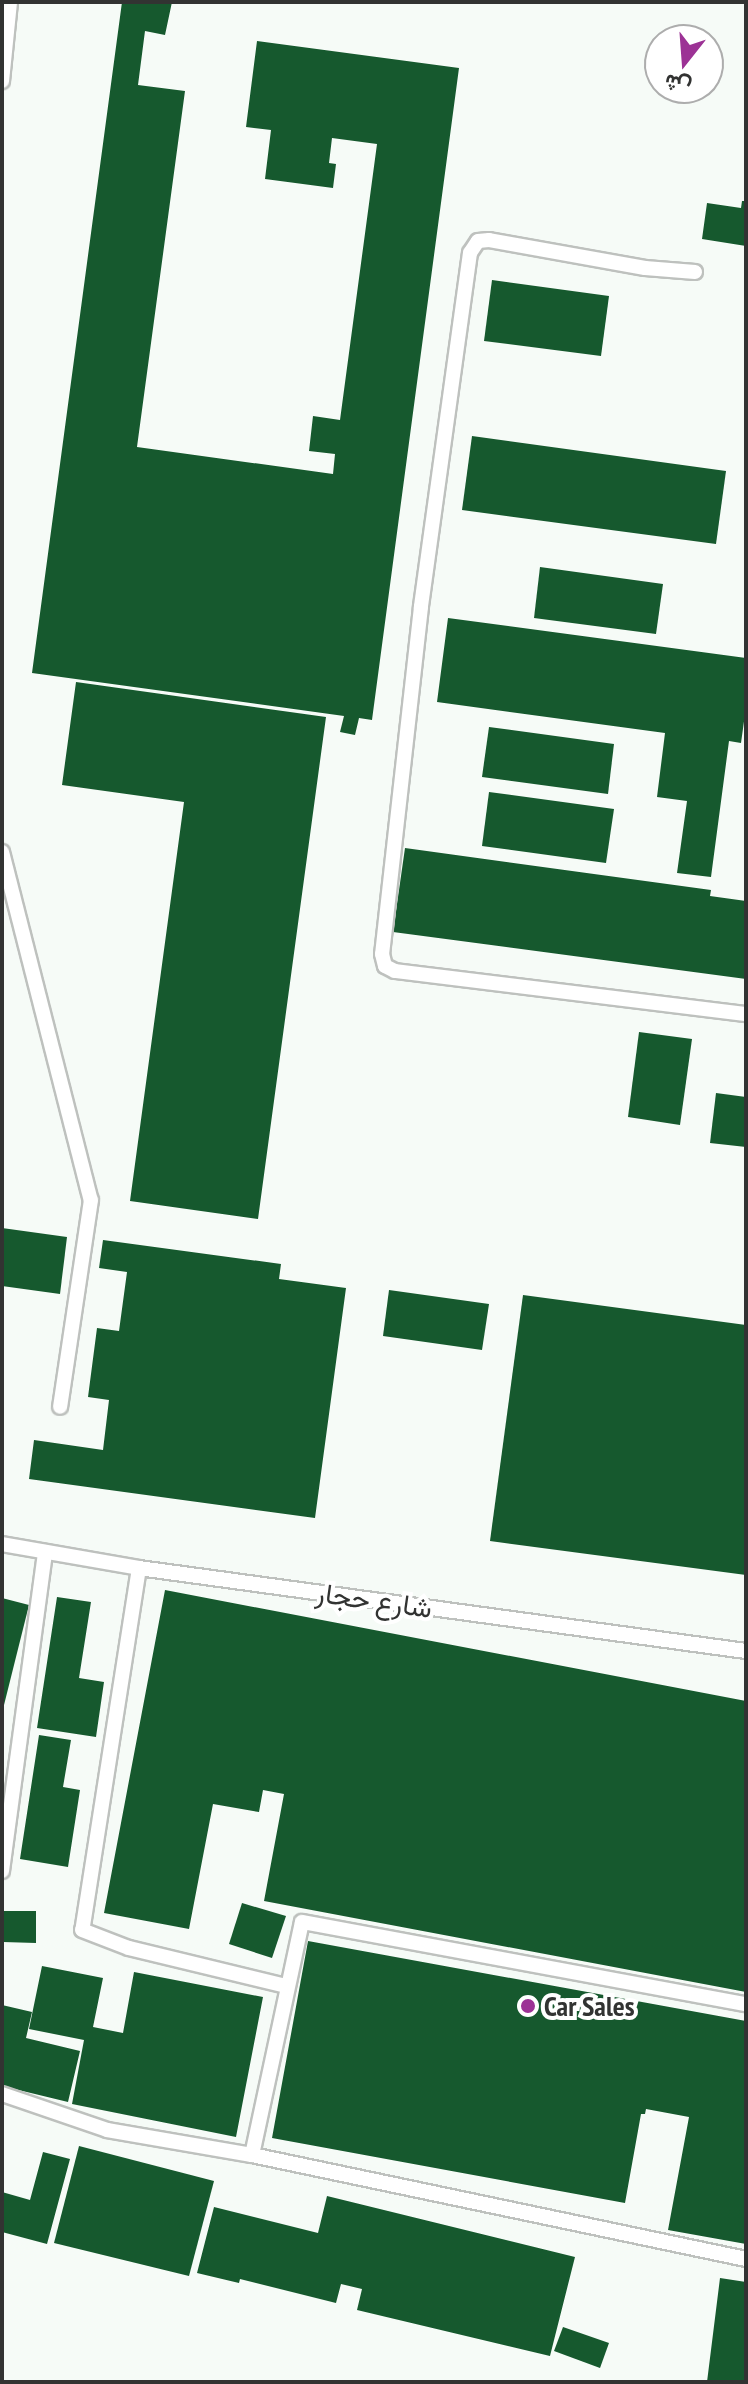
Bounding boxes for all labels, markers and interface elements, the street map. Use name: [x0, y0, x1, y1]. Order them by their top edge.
north arrow: [644, 24, 724, 104]
text: ش: [661, 68, 694, 102]
street label: شارع حجار: [314, 1575, 434, 1625]
place label: Car Sales: [544, 1989, 635, 2023]
marker: Car Sales: [519, 1997, 537, 2015]

